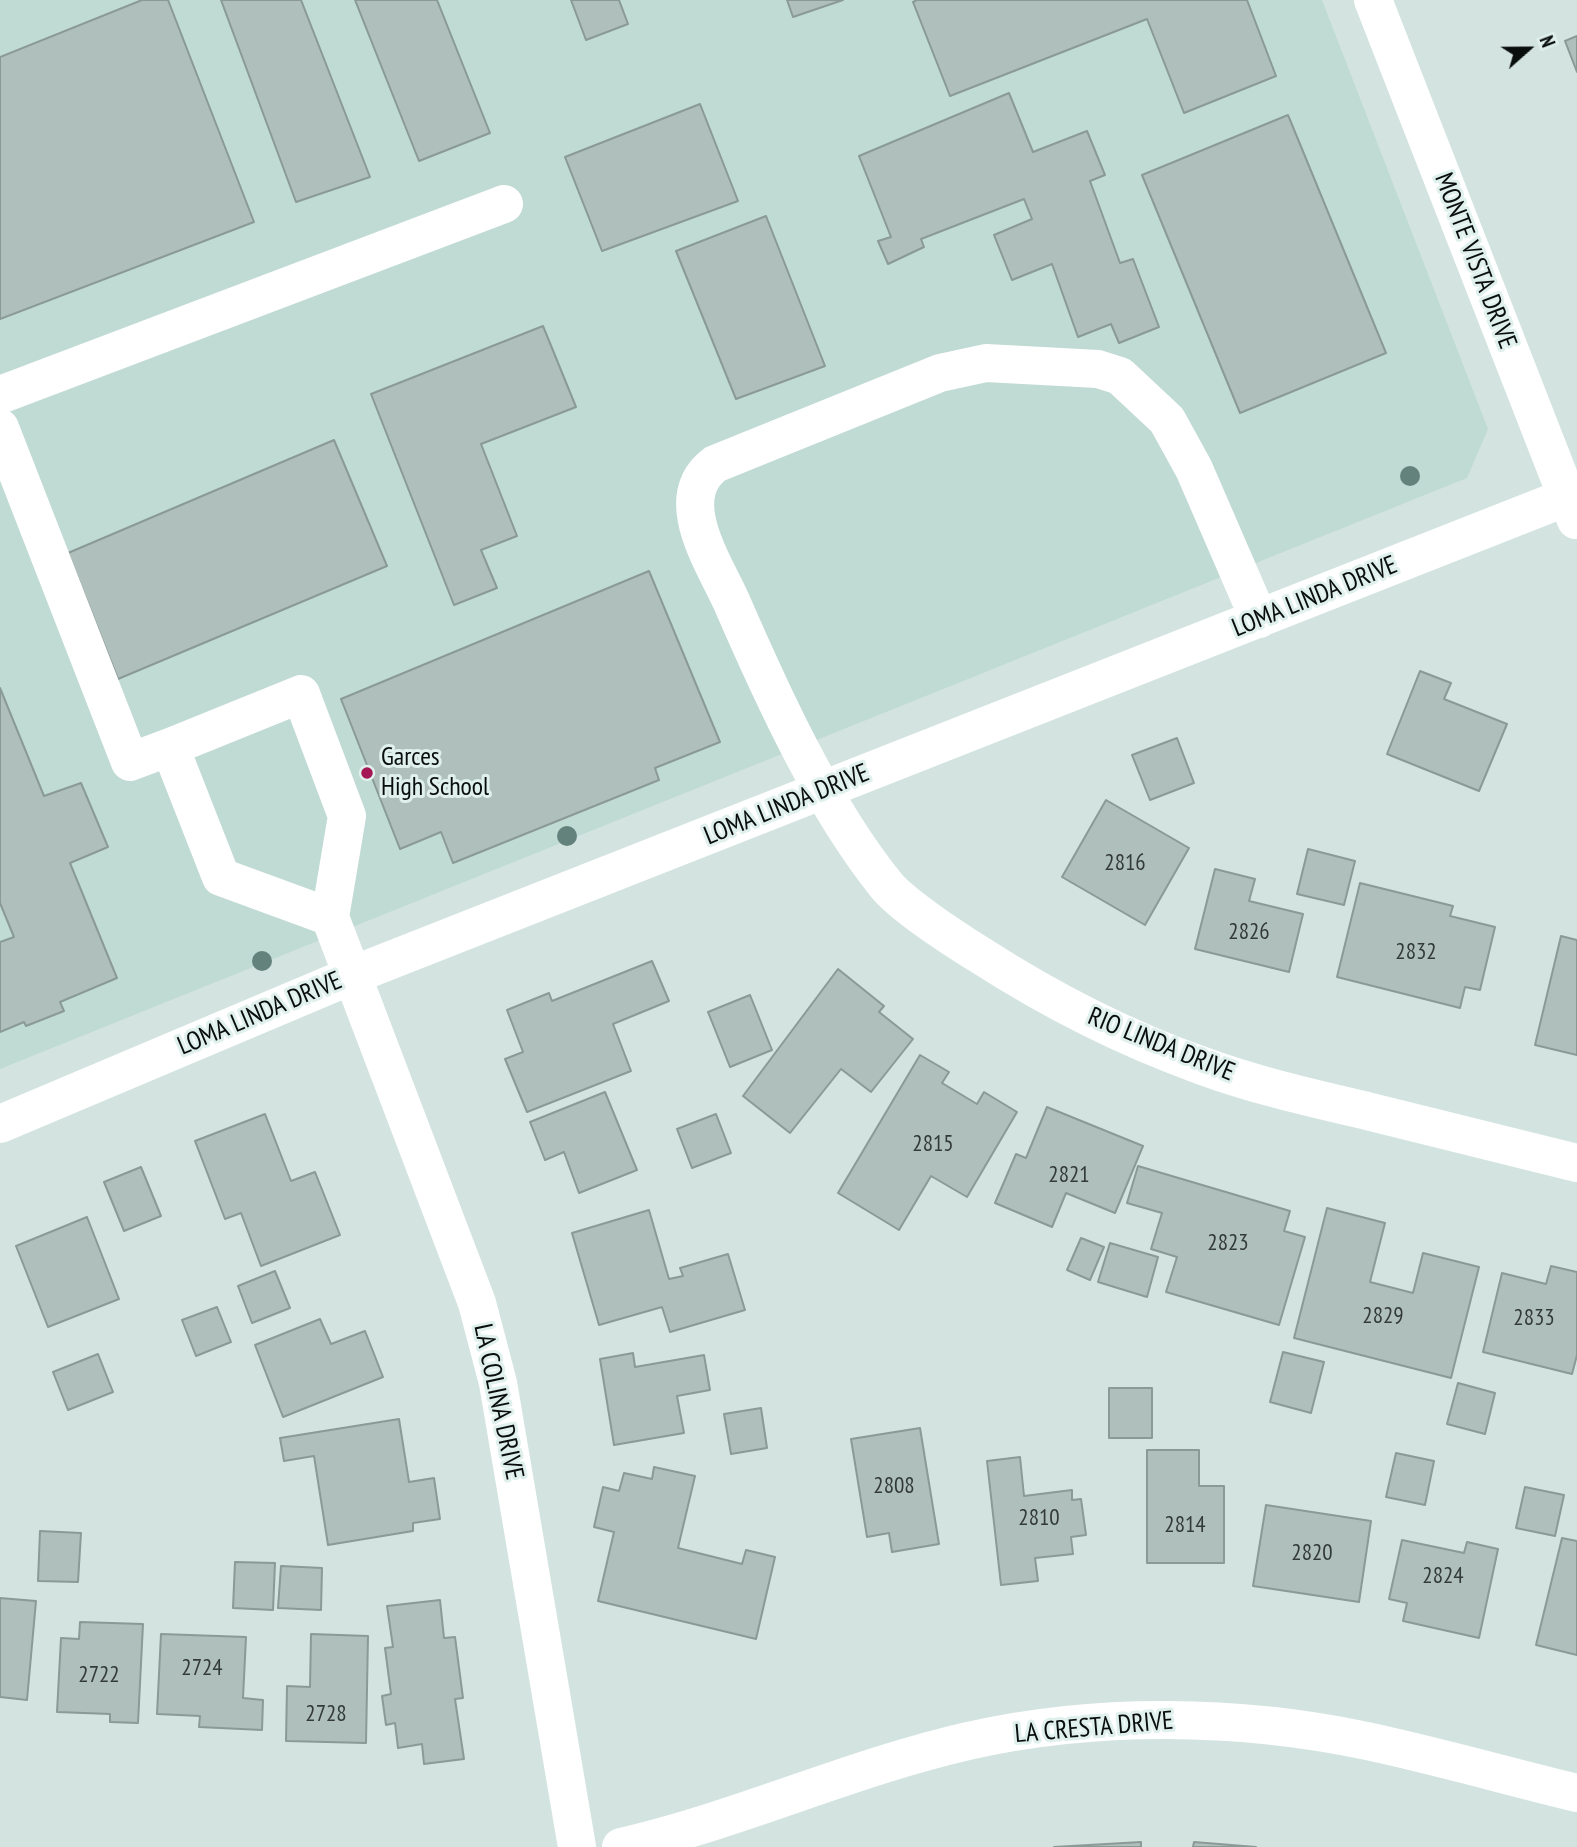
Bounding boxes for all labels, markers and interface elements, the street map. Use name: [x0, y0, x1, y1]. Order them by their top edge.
north arrow: [1493, 14, 1563, 84]
text: N: [1535, 32, 1561, 51]
street label: MONTE VISTA DRIVE: [1427, 169, 1523, 353]
street label: LOMA LINDA DRIVE: [1228, 550, 1402, 644]
place label: Garces High School: [381, 742, 489, 804]
street label: LOMA LINDA DRIVE: [700, 758, 874, 852]
marker: Garces High School: [359, 765, 375, 781]
house number: 2816: [1104, 849, 1146, 877]
house number: 2826: [1228, 918, 1270, 946]
house number: 2832: [1395, 938, 1437, 966]
street label: LOMA LINDA DRIVE: [173, 965, 347, 1063]
street label: RIO LINDA DRIVE: [1083, 1001, 1239, 1089]
house number: 2815: [912, 1130, 954, 1158]
house number: 2821: [1048, 1161, 1090, 1189]
house number: 2823: [1207, 1229, 1249, 1257]
house number: 2829: [1362, 1302, 1404, 1330]
house number: 2833: [1513, 1304, 1555, 1332]
street label: LA COLINA DRIVE: [466, 1321, 530, 1483]
house number: 2808: [873, 1472, 915, 1500]
house number: 2810: [1018, 1504, 1060, 1532]
house number: 2814: [1164, 1511, 1206, 1539]
house number: 2820: [1291, 1539, 1333, 1567]
house number: 2824: [1422, 1562, 1464, 1590]
house number: 2724: [181, 1654, 223, 1682]
house number: 2722: [78, 1661, 120, 1689]
house number: 2728: [305, 1700, 347, 1728]
street label: LA CRESTA DRIVE: [1014, 1706, 1174, 1750]

